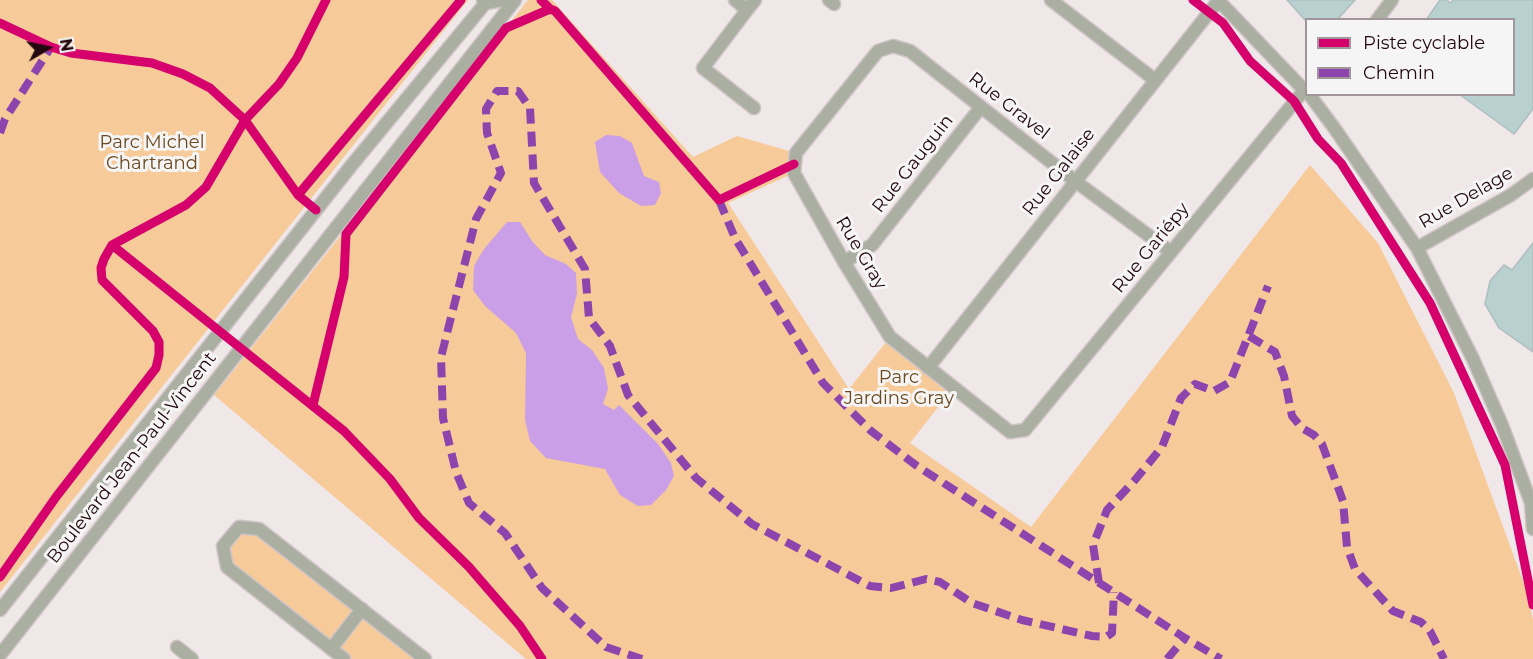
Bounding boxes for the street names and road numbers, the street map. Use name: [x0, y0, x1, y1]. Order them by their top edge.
street label: Rue Gravel: [964, 68, 1054, 144]
street label: Rue Gauguin: [868, 111, 958, 217]
street label: Rue Galaise: [1018, 124, 1100, 220]
street label: Rue Delage: [1415, 162, 1517, 234]
street label: Rue Gariépy: [1108, 199, 1194, 297]
street label: Rue Gray: [831, 213, 891, 293]
street label: Boulevard Jean-Paul-Vincent: [43, 348, 221, 568]

